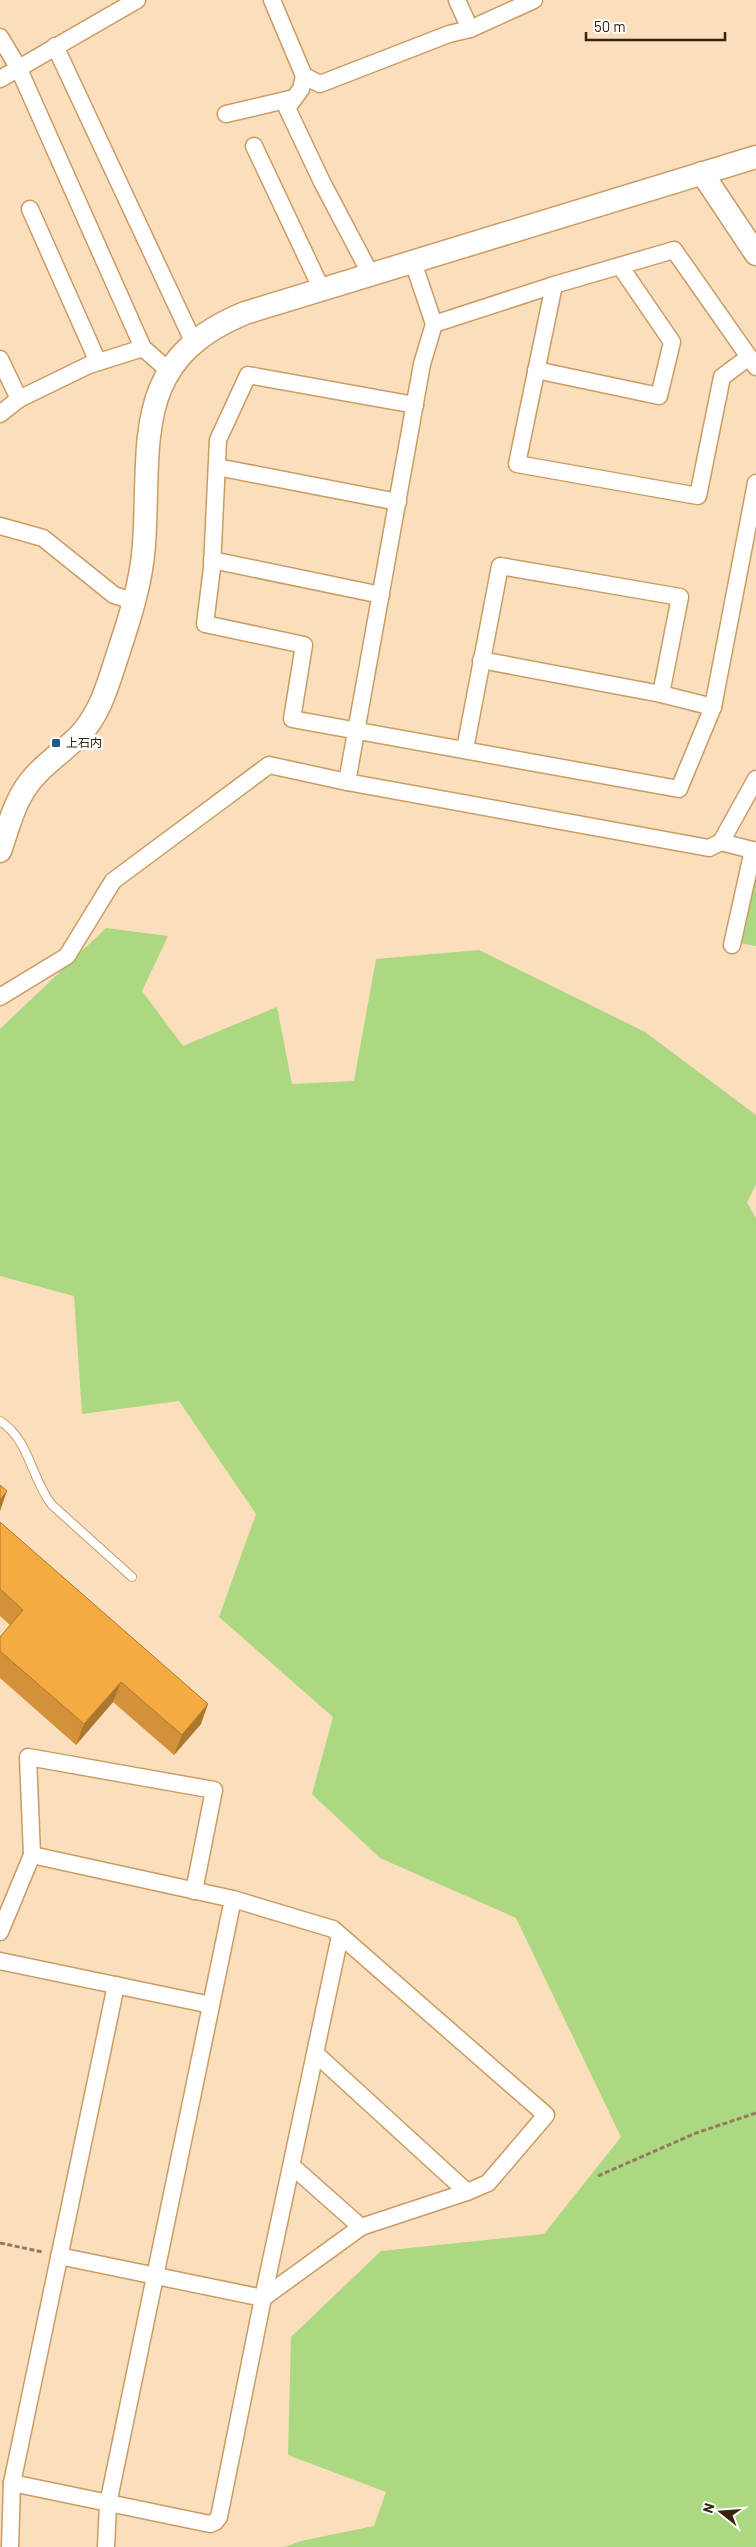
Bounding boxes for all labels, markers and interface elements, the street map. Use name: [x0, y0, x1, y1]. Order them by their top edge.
scale bar: [586, 10, 725, 42]
text: 50 m: [594, 17, 626, 35]
place label: 上石内: [66, 735, 102, 749]
marker: 上石内: [50, 737, 62, 749]
north arrow: [696, 2487, 746, 2537]
text: N: [699, 2501, 718, 2515]

